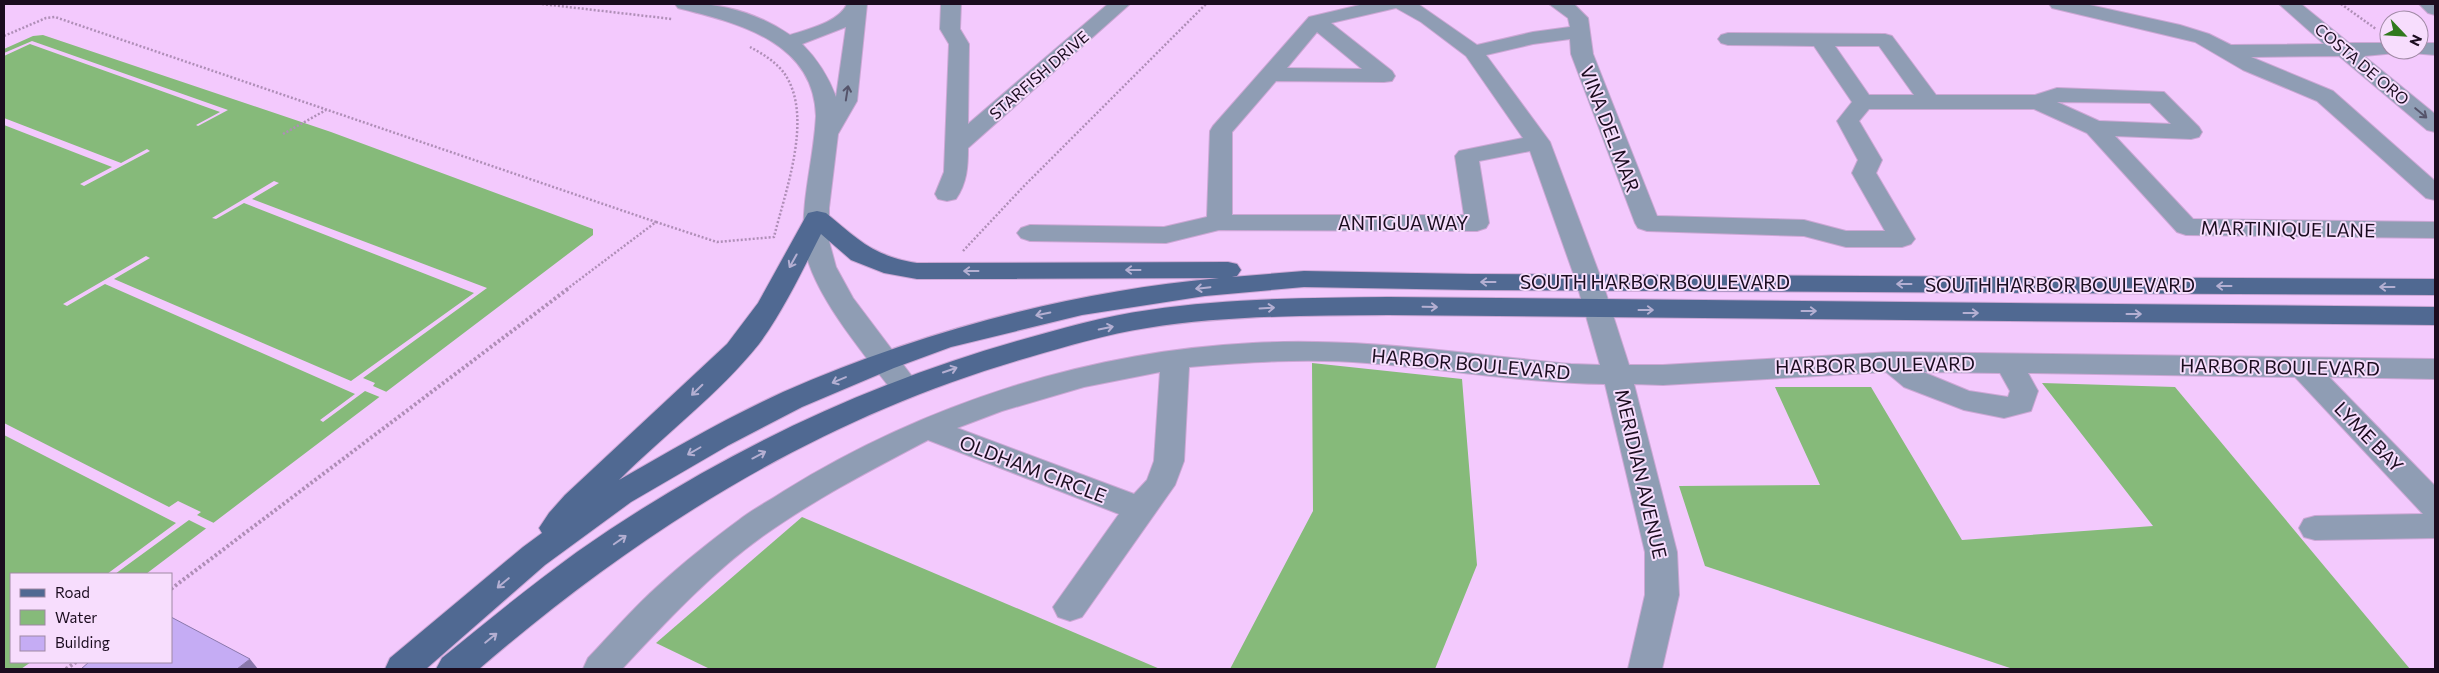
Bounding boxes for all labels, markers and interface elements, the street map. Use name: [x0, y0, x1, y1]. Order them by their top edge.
north arrow: [2379, 10, 2429, 60]
street label: COSTA DE ORO: [2311, 19, 2413, 109]
street label: STARFISH DRIVE: [985, 26, 1092, 123]
text: N: [2406, 32, 2426, 49]
street label: VINA DEL MAR: [1576, 62, 1645, 195]
one-way arrow: [843, 85, 853, 101]
one-way arrow: [2414, 107, 2427, 118]
street label: ANTIGUA WAY: [1338, 211, 1468, 234]
street label: MARTINIQUE LANE: [2200, 215, 2376, 242]
one-way arrow: [788, 253, 798, 267]
one-way arrow: [1126, 265, 1142, 275]
one-way arrow: [963, 266, 980, 276]
street label: SOUTH HARBOR BOULEVARD: [1520, 270, 1790, 293]
street label: SOUTH HARBOR BOULEVARD: [1925, 273, 2195, 296]
one-way arrow: [1480, 277, 1496, 287]
one-way arrow: [1896, 279, 1912, 289]
one-way arrow: [2216, 281, 2232, 291]
one-way arrow: [2379, 282, 2395, 292]
one-way arrow: [1196, 283, 1212, 293]
one-way arrow: [1422, 302, 1438, 312]
one-way arrow: [1259, 303, 1275, 313]
one-way arrow: [1638, 305, 1654, 315]
one-way arrow: [1800, 306, 1817, 316]
one-way arrow: [1963, 308, 1979, 318]
one-way arrow: [2126, 309, 2142, 319]
one-way arrow: [1035, 310, 1051, 320]
one-way arrow: [1098, 323, 1114, 332]
street label: HARBOR BOULEVARD: [1371, 343, 1571, 384]
street label: HARBOR BOULEVARD: [1775, 351, 1975, 378]
street label: HARBOR BOULEVARD: [2180, 353, 2380, 380]
one-way arrow: [941, 365, 957, 374]
one-way arrow: [832, 376, 847, 385]
one-way arrow: [691, 384, 704, 396]
street label: MERIDIAN AVENUE: [1611, 387, 1672, 561]
street label: LYME BAY: [2330, 397, 2409, 477]
street label: OLDHAM CIRCLE: [956, 430, 1110, 507]
one-way arrow: [687, 447, 701, 457]
one-way arrow: [751, 450, 766, 460]
one-way arrow: [613, 535, 627, 545]
legend: [10, 573, 172, 663]
one-way arrow: [496, 577, 509, 588]
text: Road: [55, 583, 90, 601]
text: Water: [55, 608, 97, 626]
text: Building: [55, 633, 110, 651]
one-way arrow: [484, 633, 497, 644]

